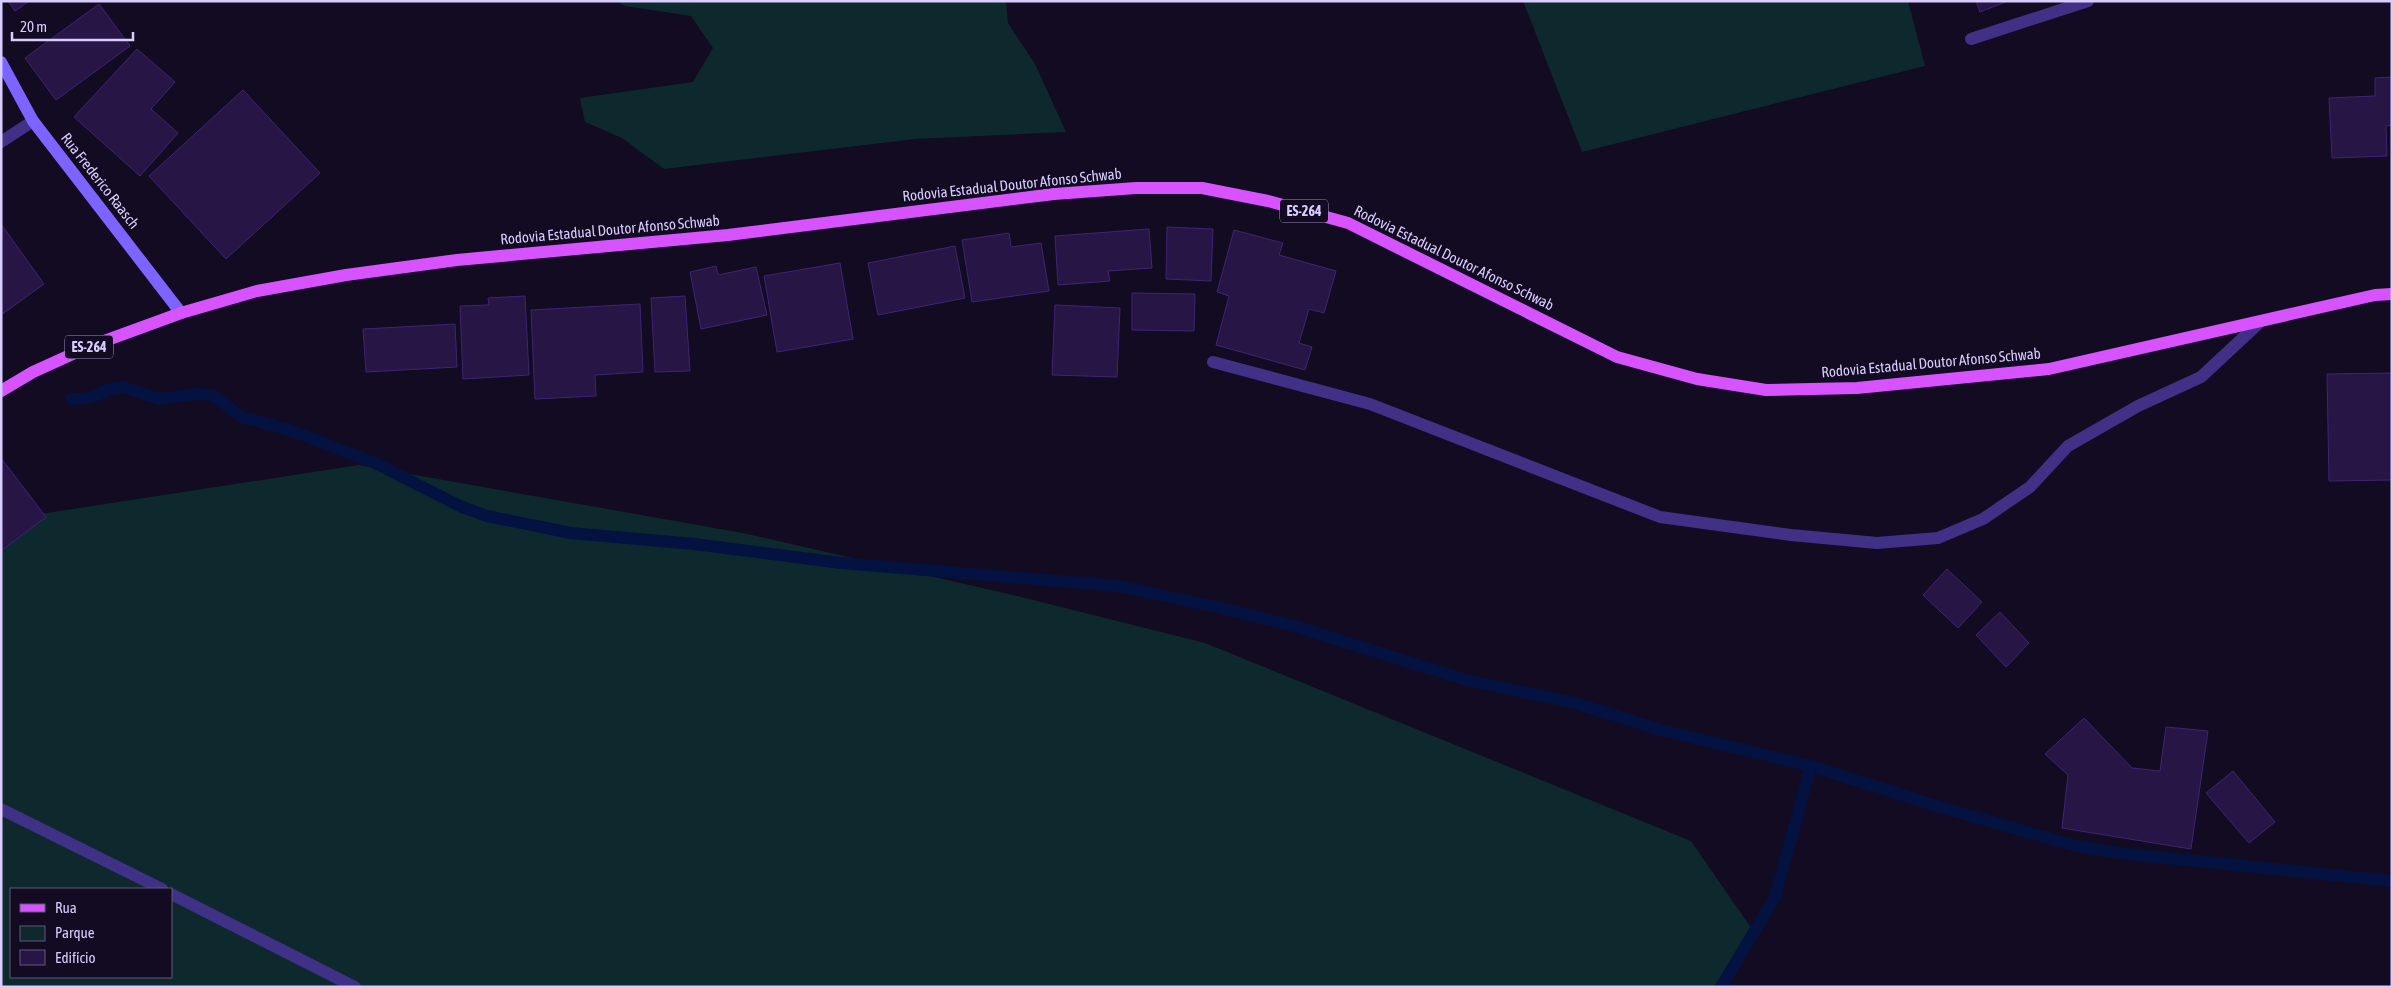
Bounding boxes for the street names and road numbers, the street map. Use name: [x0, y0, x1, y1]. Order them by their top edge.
street label: Rua Frederico Raasch: [58, 129, 143, 232]
street label: Rodovia Estadual Doutor Afonso Schwab: [902, 165, 1122, 204]
road number: ES-264: [1280, 200, 1328, 222]
street label: Rodovia Estadual Doutor Afonso Schwab: [1352, 202, 1557, 313]
street label: Rodovia Estadual Doutor Afonso Schwab: [500, 211, 720, 248]
road number: ES-264: [65, 336, 113, 358]
street label: Rodovia Estadual Doutor Afonso Schwab: [1821, 344, 2041, 381]

